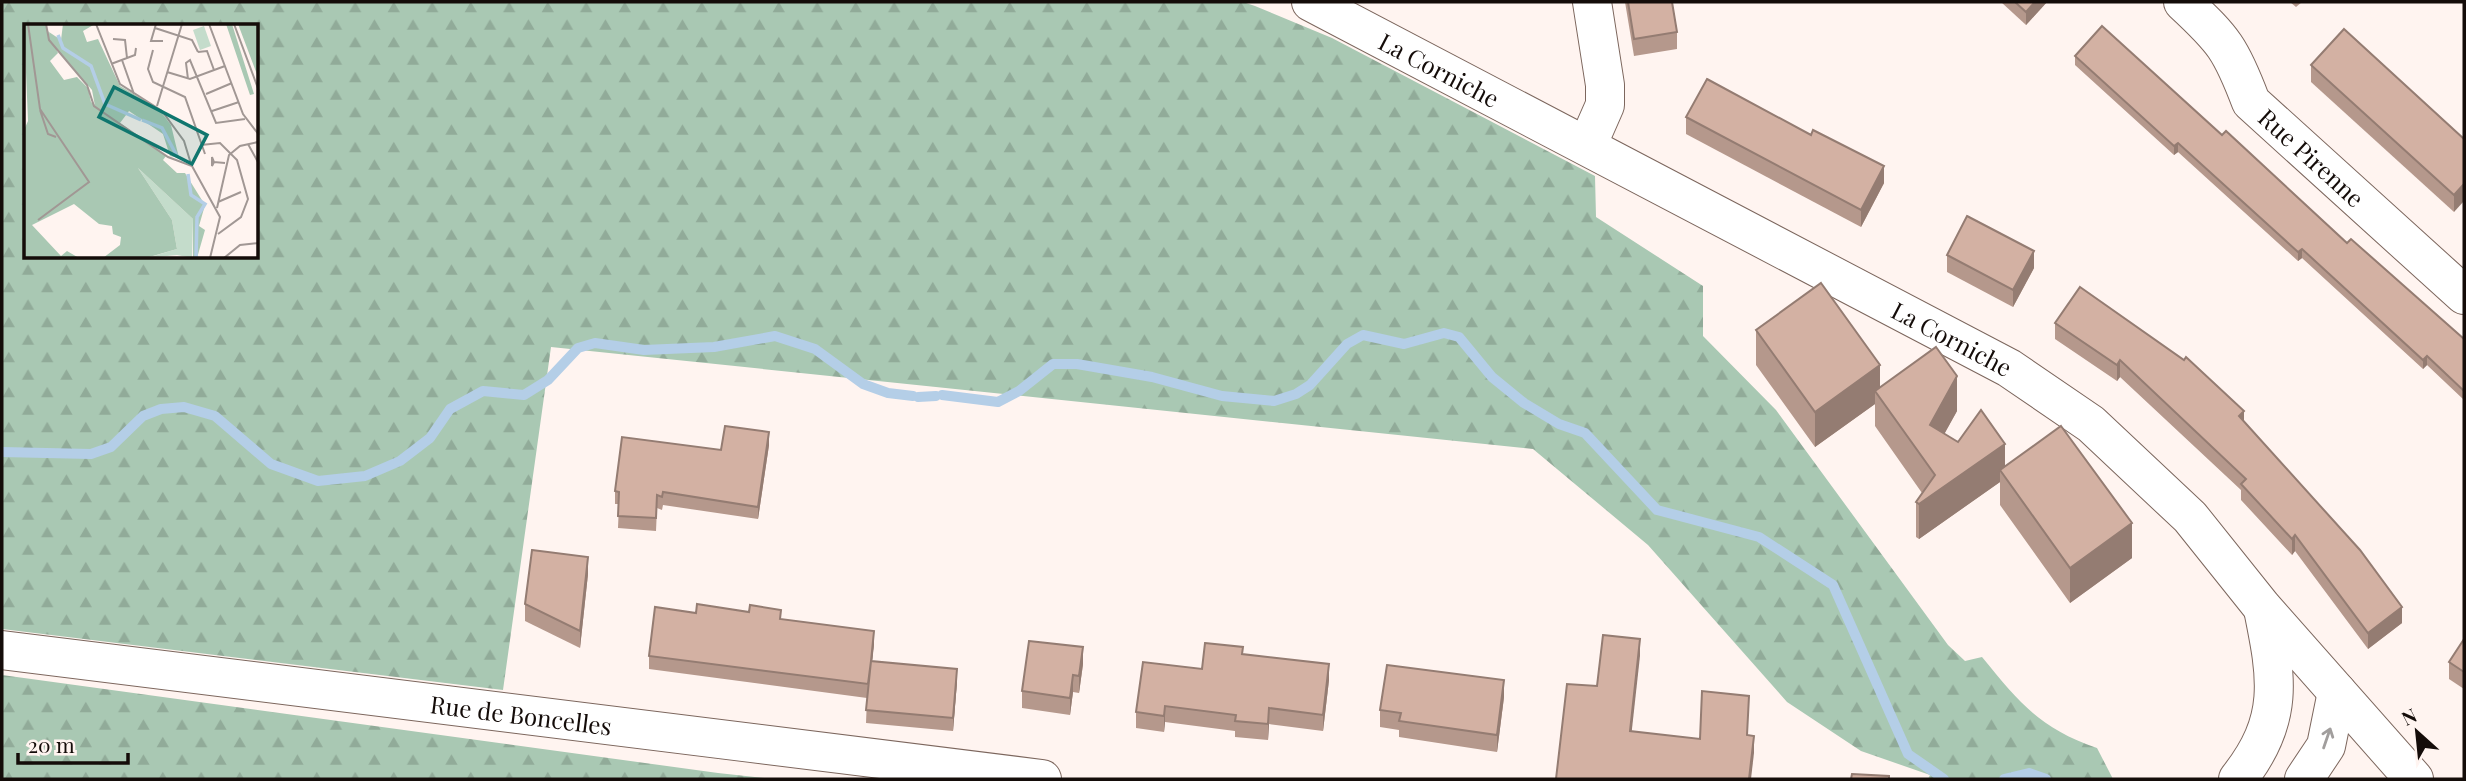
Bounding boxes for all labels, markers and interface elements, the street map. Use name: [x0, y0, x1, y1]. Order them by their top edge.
inset map: [24, 24, 259, 259]
street label: La Corniche: [1374, 25, 1505, 114]
street label: Rue Pirenne: [2252, 101, 2372, 213]
street label: La Corniche: [1887, 294, 2018, 383]
street label: Rue de Boncelles: [429, 687, 614, 741]
north arrow: [2382, 697, 2452, 767]
text: N: [2397, 701, 2421, 731]
scale bar: [18, 722, 128, 766]
one-way arrow: [2322, 728, 2335, 750]
text: 20 m: [28, 730, 75, 758]

